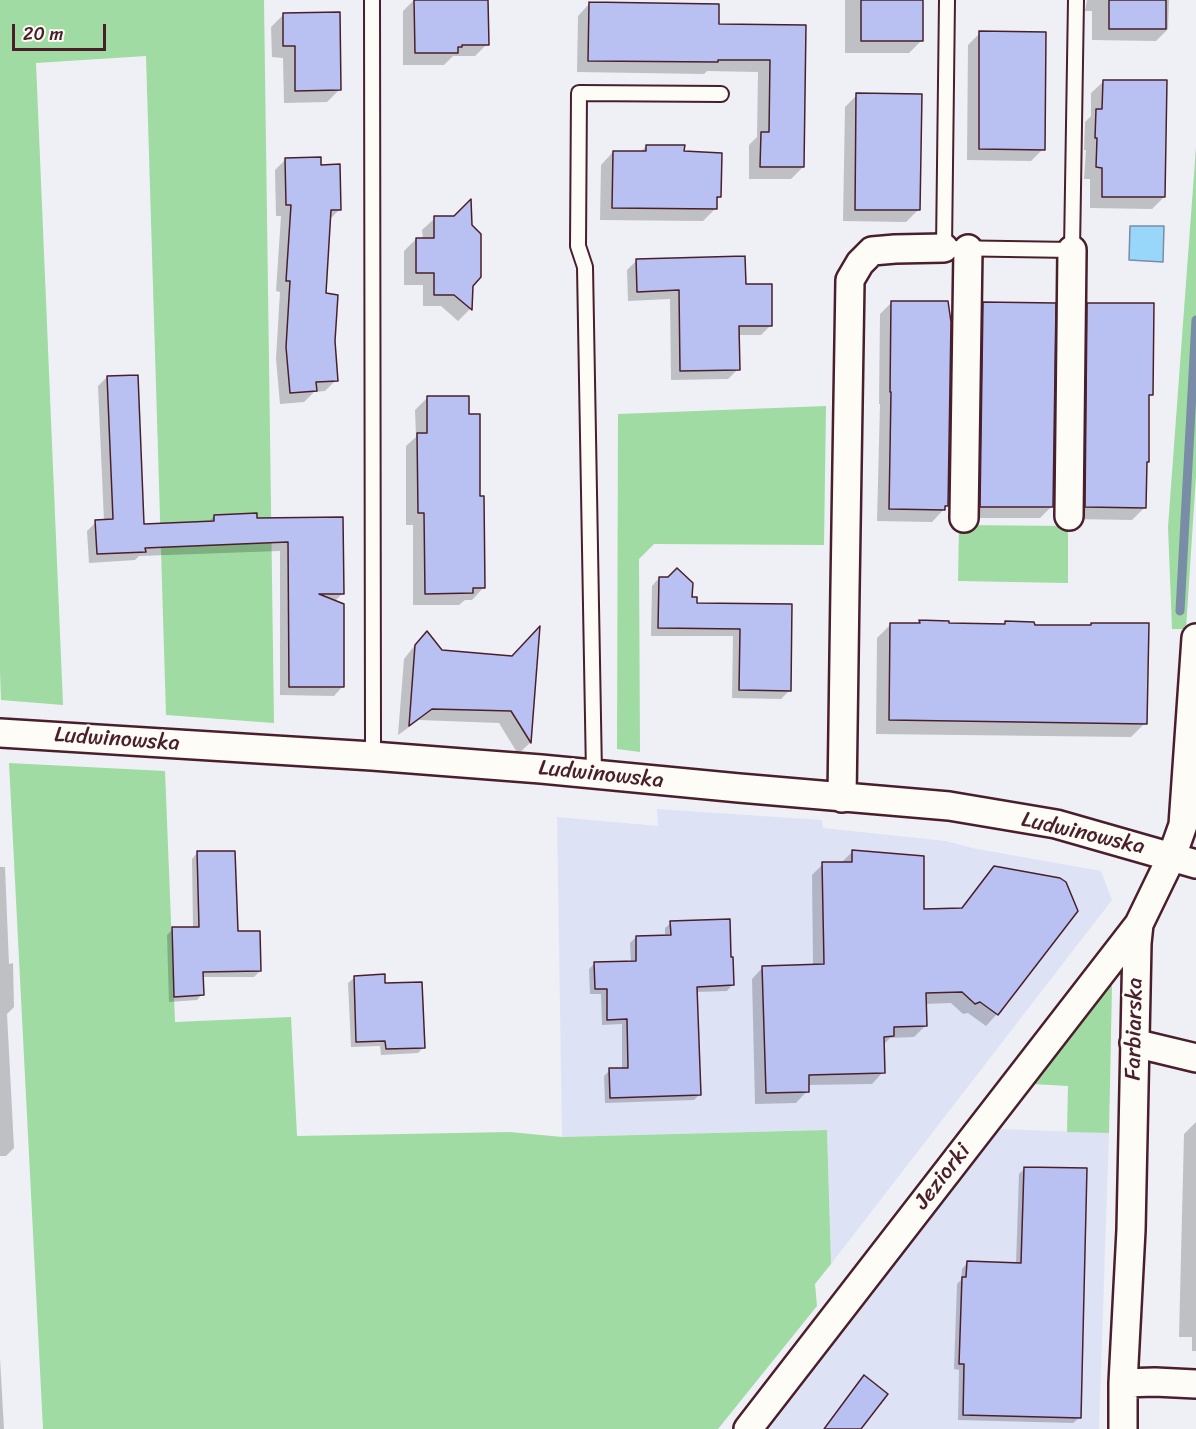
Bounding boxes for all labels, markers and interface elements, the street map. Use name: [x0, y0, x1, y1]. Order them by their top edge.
scale bar: [15, 12, 110, 50]
text: 20 m: [23, 18, 63, 50]
street label: Ludwinowska: [53, 722, 181, 758]
street label: Ludwinowska: [537, 755, 665, 795]
street label: Ludwinowska: [1019, 807, 1147, 861]
street label: Farbiarska: [1121, 977, 1149, 1081]
street label: Jeziorki: [909, 1139, 977, 1215]

